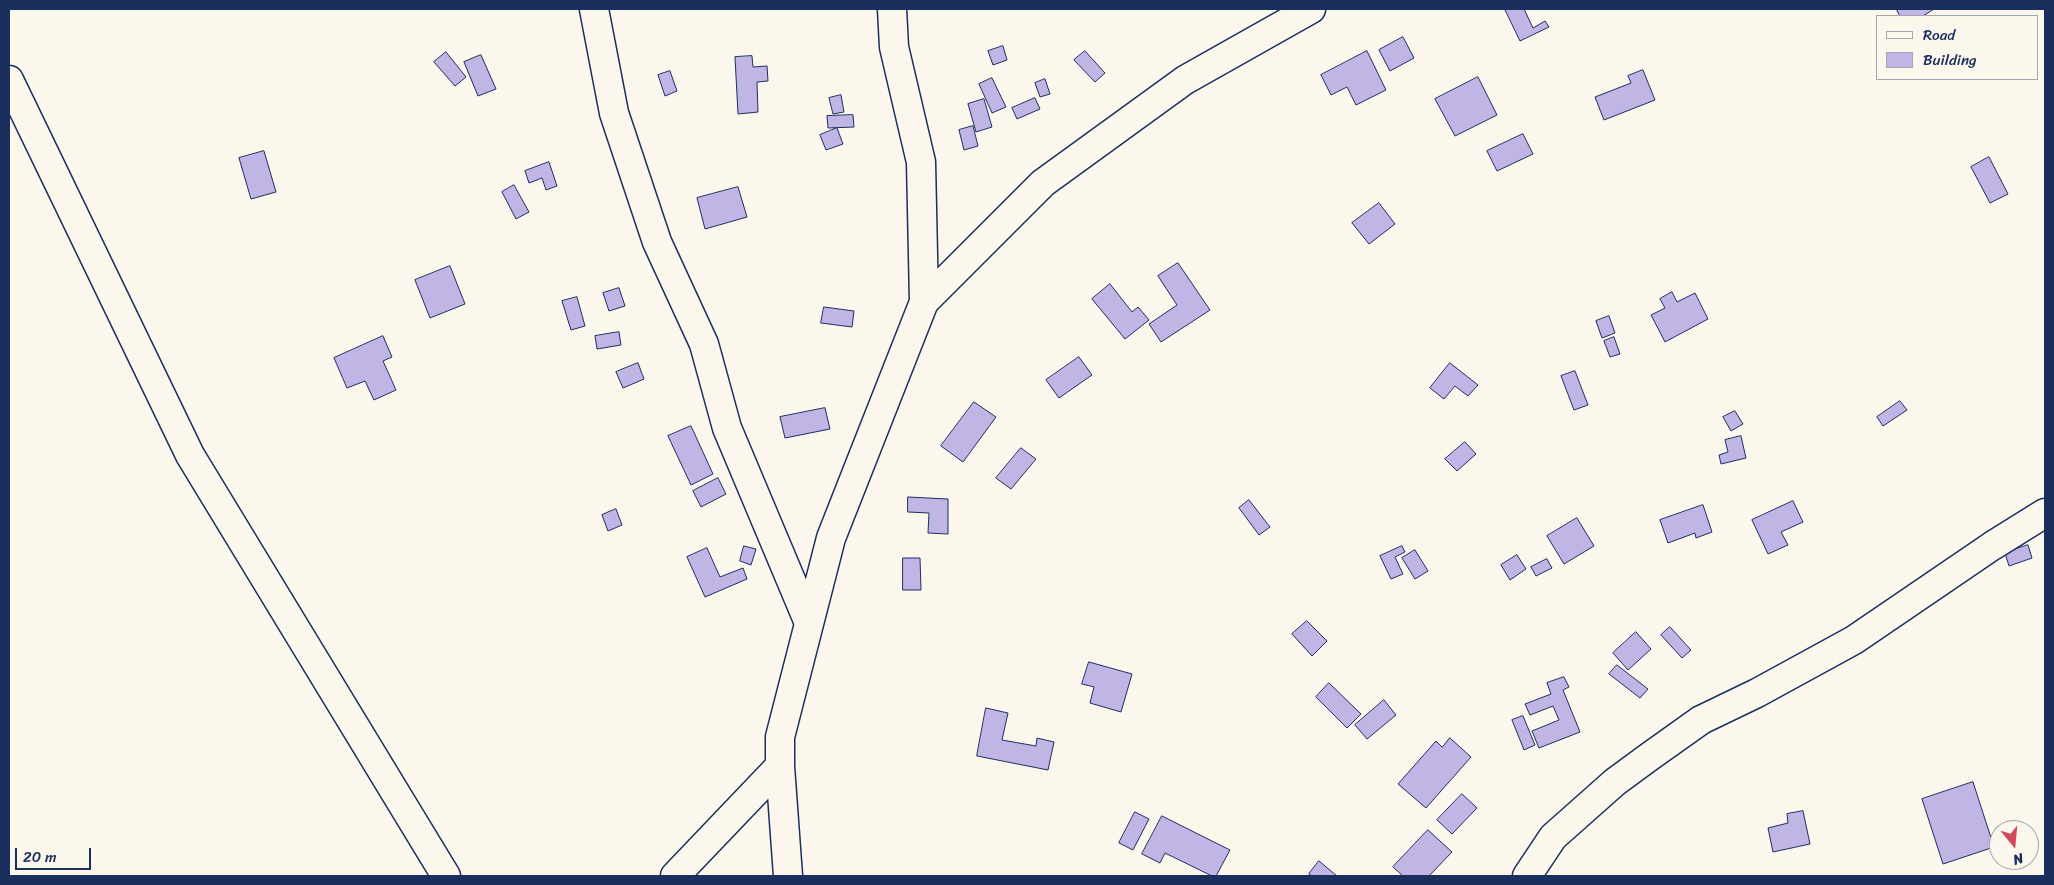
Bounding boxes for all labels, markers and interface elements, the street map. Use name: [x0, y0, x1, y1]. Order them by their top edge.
legend: [1876, 15, 2039, 80]
text: Road: [1923, 22, 1955, 48]
text: Building: [1923, 47, 1977, 73]
north arrow: [1989, 820, 2039, 870]
scale bar: [18, 838, 94, 870]
text: 20 m: [23, 844, 57, 870]
text: N: [2010, 845, 2027, 872]

